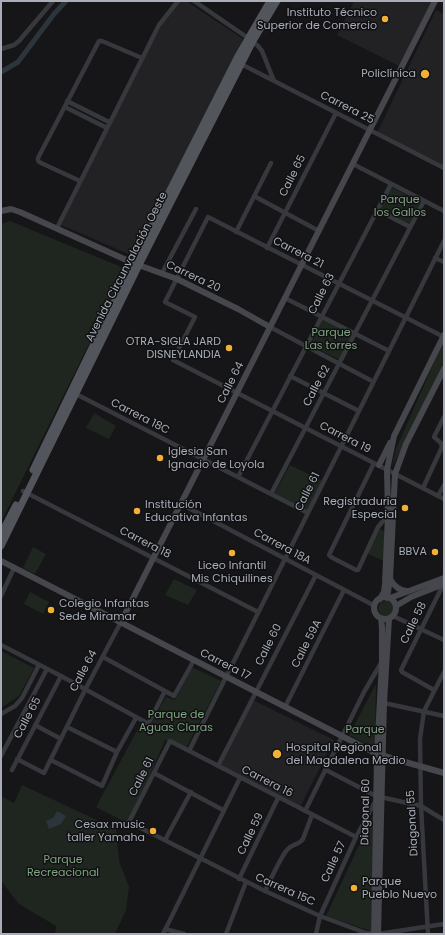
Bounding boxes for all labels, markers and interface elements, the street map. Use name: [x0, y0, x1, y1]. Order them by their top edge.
place label: Instituto Técnico Superior de Comercio: [257, 6, 377, 32]
marker: Instituto Técnico Superior de Comercio: [380, 14, 390, 24]
place label: Policlínica: [361, 67, 416, 81]
marker: Policlínica: [419, 68, 431, 80]
street label: Carrera 25: [318, 89, 376, 127]
street label: Calle 65: [277, 153, 309, 199]
street label: Avenida Circunvalación Oeste: [83, 190, 171, 344]
park label: Parque los Gallos: [374, 193, 426, 219]
street label: Carrera 21: [270, 235, 326, 271]
street label: Carrera 20: [164, 259, 222, 295]
street label: Calle 63: [306, 271, 338, 317]
park label: Parque Las torres: [305, 326, 357, 352]
place label: OTRA-SIGLA JARD DISNEYLANDIA: [126, 335, 221, 361]
marker: OTRA-SIGLA JARD DISNEYLANDIA: [224, 343, 234, 353]
street label: Calle 64: [215, 360, 247, 406]
street label: Calle 62: [301, 363, 333, 409]
street label: Carrera 18C: [108, 397, 172, 437]
street label: Carrera 19: [317, 419, 373, 457]
place label: Iglesia San Ignacio de Loyola: [168, 445, 264, 471]
marker: Iglesia San Ignacio de Loyola: [155, 453, 165, 463]
street label: Calle 61: [293, 470, 323, 514]
place label: Registraduria Especial: [323, 495, 397, 521]
place label: Institución Educativa Infantas: [145, 498, 248, 524]
marker: Registraduria Especial: [400, 503, 410, 513]
marker: Institución Educativa Infantas: [132, 506, 142, 516]
street label: Carrera 18: [117, 524, 173, 562]
street label: Carrera 18A: [251, 526, 313, 568]
place label: BBVA: [399, 545, 427, 559]
marker: BBVA: [430, 547, 440, 557]
marker: Liceo Infantil Mis Chiquilines: [227, 548, 237, 558]
place label: Liceo Infantil Mis Chiquilines: [191, 559, 273, 585]
place label: Colegio Infantas Sede Miramar: [59, 597, 149, 623]
street label: Calle 58: [398, 600, 430, 646]
marker: Colegio Infantas Sede Miramar: [46, 605, 56, 615]
street label: Calle 59A: [289, 618, 325, 670]
street label: Calle 60: [253, 622, 285, 668]
street label: Carrera 17: [198, 647, 252, 683]
street label: Calle 64: [68, 648, 100, 694]
street label: Calle 65: [12, 695, 44, 741]
park label: Parque de Aguas Claras: [139, 708, 213, 734]
park label: Parque: [345, 723, 385, 737]
place label: Hospital Regional del Magdalena Medio: [286, 741, 406, 767]
marker: Hospital Regional del Magdalena Medio: [271, 748, 283, 760]
street label: Calle 61: [127, 755, 157, 799]
street label: Carrera 16: [239, 763, 295, 801]
street label: Diagonal 60: [359, 779, 373, 845]
street label: Diagonal 55: [405, 790, 421, 856]
street label: Calle 59: [235, 811, 267, 857]
place label: Cesax music taller Yamaha: [67, 818, 145, 844]
marker: Cesax music taller Yamaha: [148, 826, 158, 836]
street label: Calle 57: [319, 839, 349, 885]
park label: Parque Recreacional: [27, 853, 99, 879]
street label: Carrera 15C: [253, 871, 317, 909]
place label: Parque Pueblo Nuevo: [362, 875, 437, 901]
marker: Parque Pueblo Nuevo: [349, 883, 359, 893]

